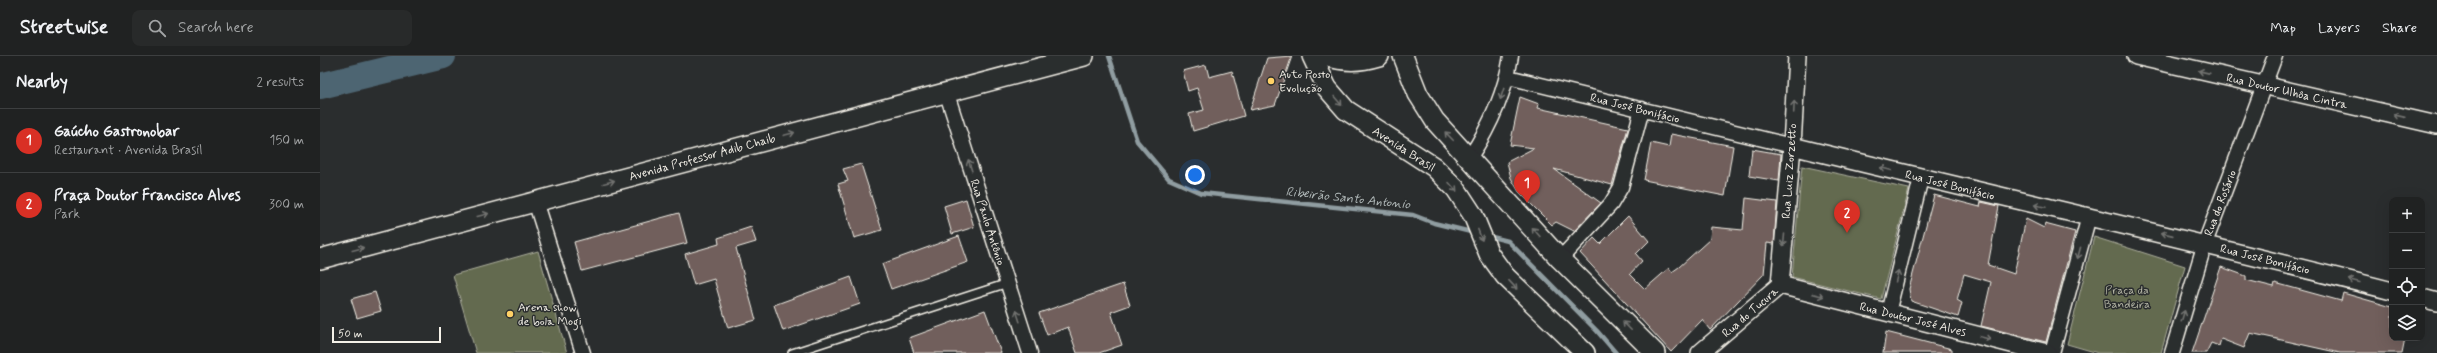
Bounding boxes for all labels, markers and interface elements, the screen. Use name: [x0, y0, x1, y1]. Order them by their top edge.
search box: [132, 10, 412, 46]
text: Streetwise: [20, 15, 108, 40]
icon: search: [146, 17, 168, 39]
text: Search here: [178, 18, 254, 38]
text: Map: [2270, 19, 2296, 37]
text: Layers: [2318, 19, 2360, 37]
text: Share: [2382, 19, 2417, 37]
place label: Auto Posto Evolução: [1279, 67, 1330, 97]
one-way arrow: [2198, 68, 2211, 75]
street label: Rua Doutor Ulhôa Cintra: [2225, 70, 2350, 114]
text: Nearby: [16, 71, 68, 93]
text: 2 results: [257, 74, 304, 91]
marker: Auto Posto Evolução: [1266, 76, 1276, 86]
one-way arrow: [1498, 88, 1506, 100]
street label: Rua José Bonifácio: [1588, 90, 1681, 128]
one-way arrow: [1334, 96, 1343, 107]
one-way arrow: [1790, 101, 1798, 114]
one-way arrow: [2393, 112, 2406, 119]
text: Gaúcho Gastronobar: [54, 122, 179, 142]
street label: Rua Luiz Zorzetto: [1779, 123, 1801, 219]
street label: Avenida Brasil: [1369, 124, 1438, 176]
one-way arrow: [782, 129, 795, 137]
street label: Avenida Professor Adib Chaib: [627, 131, 778, 185]
one-way arrow: [1445, 131, 1454, 141]
text: 1: [26, 132, 32, 149]
text: 150 m: [270, 132, 304, 149]
text: Restaurant · Avenida Brasil: [54, 142, 203, 159]
one-way arrow: [966, 159, 973, 172]
your location: [1185, 165, 1205, 185]
one-way arrow: [1880, 165, 1893, 172]
street label: Rua José Bonifácio: [1903, 167, 1996, 205]
street label: Rua do Rosário: [2201, 168, 2241, 239]
pin: 1: [1514, 170, 1540, 203]
street label: Rua Paulo Antônio: [966, 177, 1009, 267]
one-way arrow: [602, 178, 615, 185]
one-way arrow: [1448, 181, 1457, 191]
water label: Ribeirão Santo Antonio: [1285, 183, 1411, 214]
text: Praça Doutor Francisco Alves: [54, 186, 241, 206]
text: 2: [26, 196, 32, 213]
text: 300 m: [269, 196, 304, 213]
map controls: [2389, 197, 2425, 341]
button: +: [2389, 197, 2425, 233]
pin: 2: [1834, 200, 1860, 233]
one-way arrow: [2034, 201, 2047, 209]
text: Park: [54, 206, 80, 223]
one-way arrow: [477, 211, 490, 218]
one-way arrow: [1532, 227, 1541, 238]
one-way arrow: [1477, 229, 1485, 241]
one-way arrow: [2161, 230, 2174, 238]
one-way arrow: [1780, 233, 1788, 246]
button: −: [2389, 233, 2425, 269]
street label: Rua José Bonifácio: [2218, 241, 2311, 279]
one-way arrow: [351, 244, 364, 252]
one-way arrow: [2075, 247, 2082, 260]
one-way arrow: [1894, 269, 1902, 282]
button: locate: [2389, 269, 2425, 305]
one-way arrow: [2348, 277, 2361, 285]
one-way arrow: [1508, 280, 1518, 290]
street label: Rua do Tucura: [1719, 283, 1783, 342]
park label: Praça da Bandeira: [2104, 283, 2150, 313]
one-way arrow: [1811, 292, 1824, 299]
street label: Rua Doutor José Alves: [1858, 299, 1968, 341]
place label: Arena show de bola Mogi: [518, 300, 582, 331]
button: layers: [2389, 305, 2425, 341]
marker: Arena show de bola Mogi: [505, 309, 515, 319]
one-way arrow: [2180, 309, 2187, 322]
one-way arrow: [1014, 310, 1022, 322]
one-way arrow: [1622, 321, 1632, 330]
scale bar: [332, 325, 441, 344]
text: 50 m: [338, 327, 363, 341]
one-way arrow: [1978, 334, 1991, 342]

